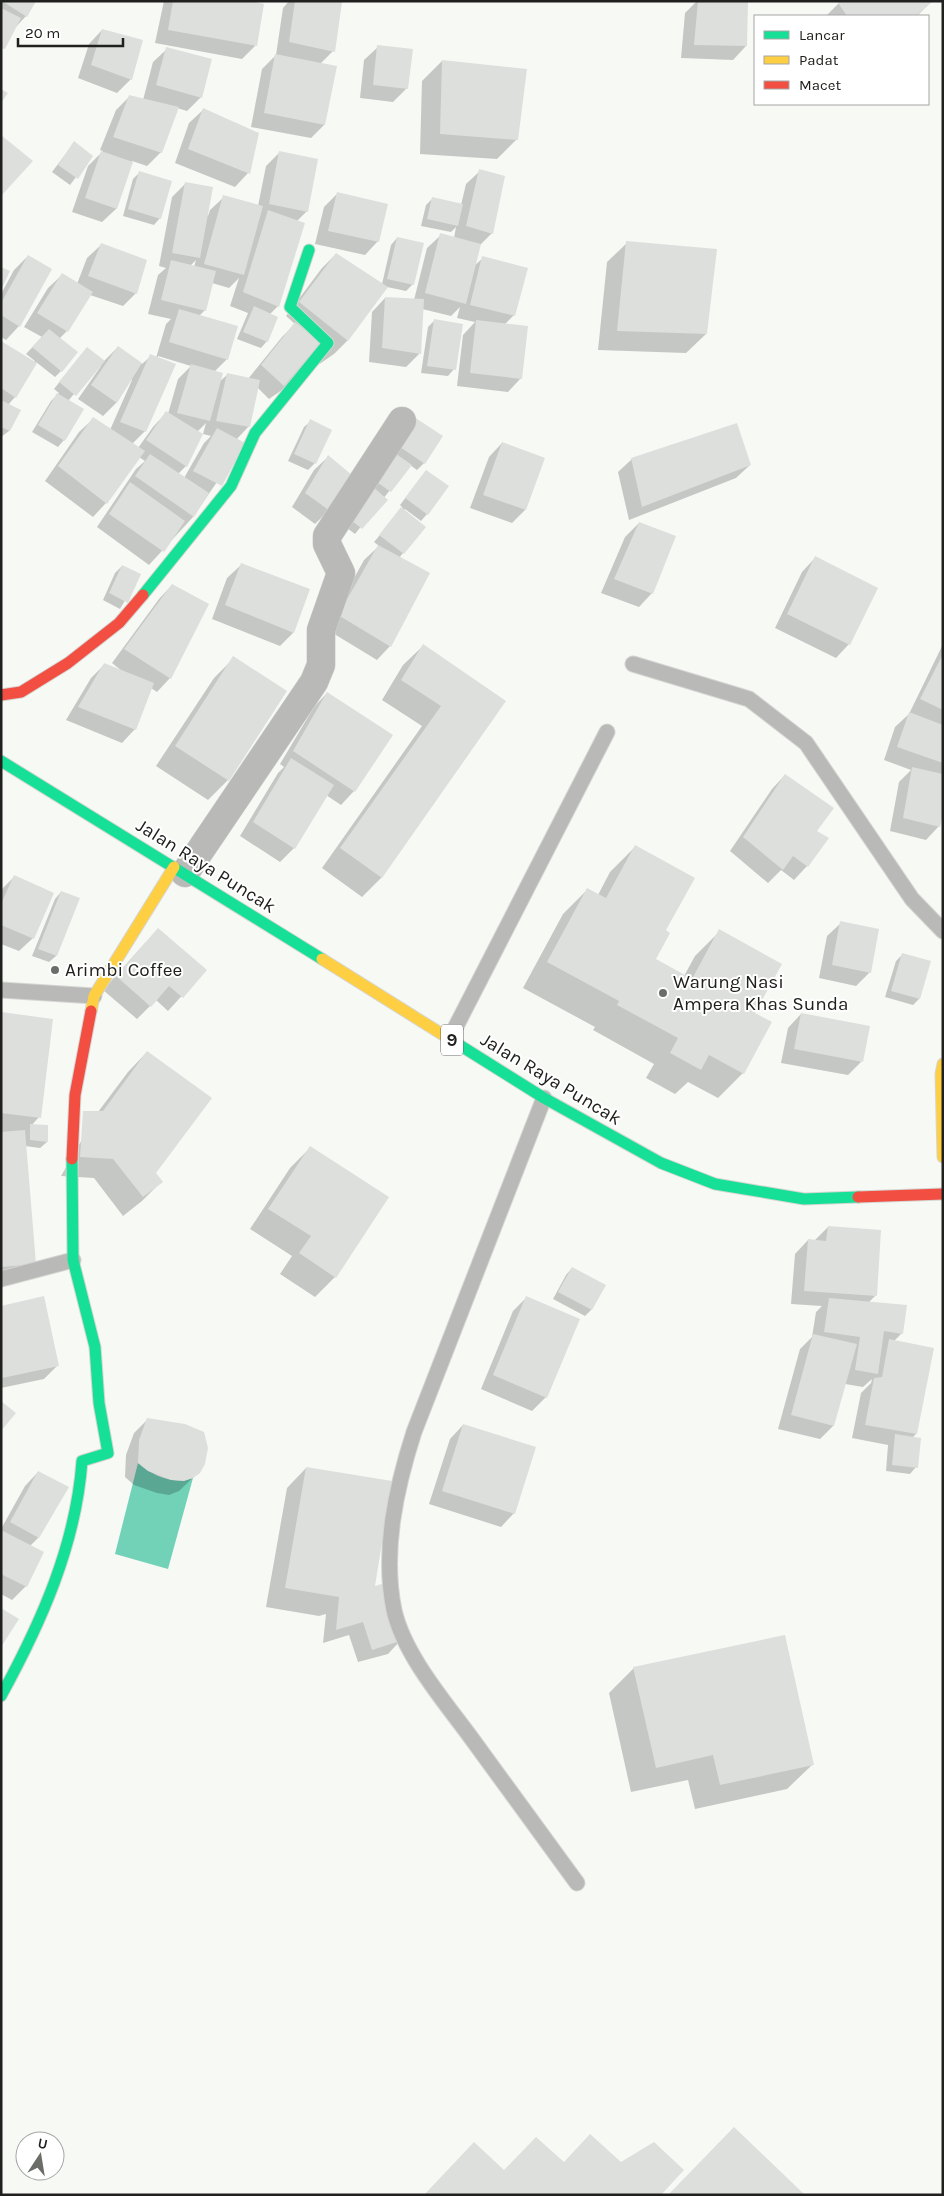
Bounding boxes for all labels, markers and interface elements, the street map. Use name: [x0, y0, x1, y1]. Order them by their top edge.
scale bar: [18, 15, 122, 47]
legend: [754, 15, 929, 105]
text: 20 m: [25, 24, 60, 42]
text: Lancar: [799, 26, 845, 44]
text: Padat: [799, 51, 839, 69]
text: Macet: [799, 76, 841, 94]
street label: Jalan Raya Puncak: [132, 814, 280, 918]
place label: Arimbi Coffee: [65, 959, 182, 981]
marker: Arimbi Coffee: [49, 964, 61, 976]
place label: Warung Nasi Ampera Khas Sunda: [673, 971, 849, 1015]
marker: Warung Nasi Ampera Khas Sunda: [657, 987, 669, 999]
road number: 9: [441, 1024, 463, 1056]
street label: Jalan Raya Puncak: [477, 1028, 626, 1130]
north arrow: [15, 2131, 65, 2181]
text: U: [36, 2134, 49, 2153]

